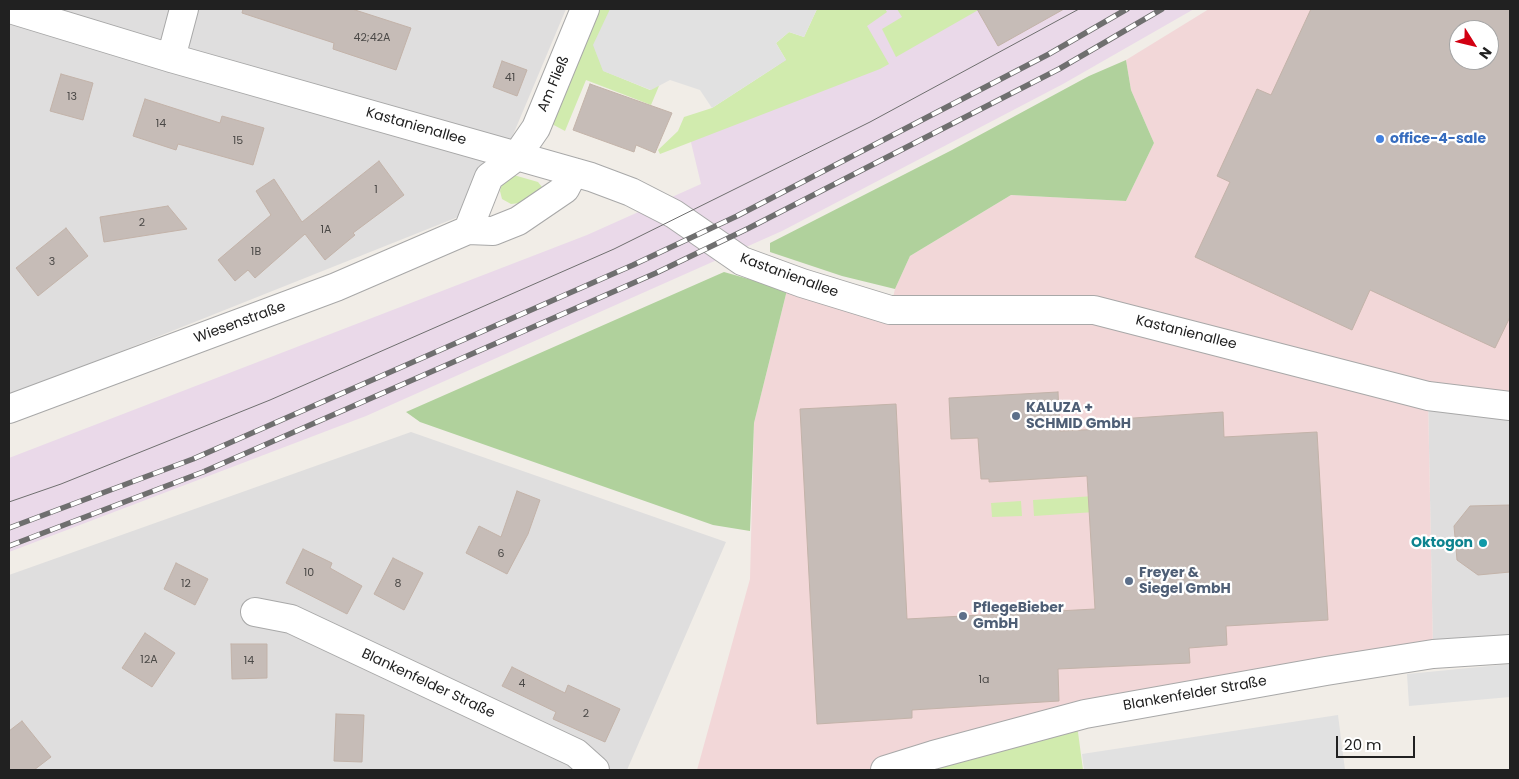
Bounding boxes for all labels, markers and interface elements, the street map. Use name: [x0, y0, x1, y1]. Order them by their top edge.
north arrow: [1449, 20, 1499, 70]
house number: 42;42A: [354, 31, 390, 45]
text: N: [1474, 43, 1497, 63]
street label: Am Fließ: [535, 53, 573, 115]
house number: 41: [505, 71, 515, 85]
house number: 13: [67, 90, 77, 104]
street label: Kastanienallee: [364, 105, 468, 149]
house number: 14: [156, 117, 166, 131]
place label: office-4-sale: [1390, 131, 1486, 147]
marker: office-4-sale: [1374, 133, 1386, 145]
house number: 15: [233, 134, 243, 148]
house number: 1: [374, 183, 378, 197]
house number: 2: [139, 216, 145, 230]
house number: 1A: [321, 223, 331, 237]
house number: 1B: [251, 245, 261, 259]
street label: Kastanienallee: [738, 250, 840, 302]
house number: 3: [49, 255, 55, 269]
street label: Wiesenstraße: [192, 299, 288, 347]
street label: Kastanienallee: [1134, 312, 1238, 354]
place label: KALUZA + SCHMID GmbH: [1026, 400, 1131, 432]
marker: KALUZA + SCHMID GmbH: [1010, 410, 1022, 422]
place label: Oktogon: [1411, 535, 1473, 551]
marker: Oktogon: [1477, 537, 1489, 549]
house number: 6: [498, 547, 504, 561]
place label: Freyer & Siegel GmbH: [1139, 565, 1231, 598]
house number: 10: [304, 566, 314, 580]
marker: Freyer & Siegel GmbH: [1123, 575, 1135, 587]
house number: 12: [181, 577, 191, 591]
house number: 8: [395, 577, 401, 591]
place label: PflegeBieber GmbH: [973, 600, 1064, 632]
marker: PflegeBieber GmbH: [957, 610, 969, 622]
street label: Blankenfelder Straße: [359, 646, 497, 722]
house number: 12A: [140, 653, 158, 667]
house number: 14: [244, 654, 254, 668]
house number: 1a: [979, 673, 989, 687]
street label: Blankenfelder Straße: [1122, 673, 1268, 715]
house number: 4: [519, 677, 525, 691]
house number: 2: [583, 707, 589, 721]
scale bar: [1339, 726, 1418, 758]
text: 20 m: [1344, 734, 1382, 755]

